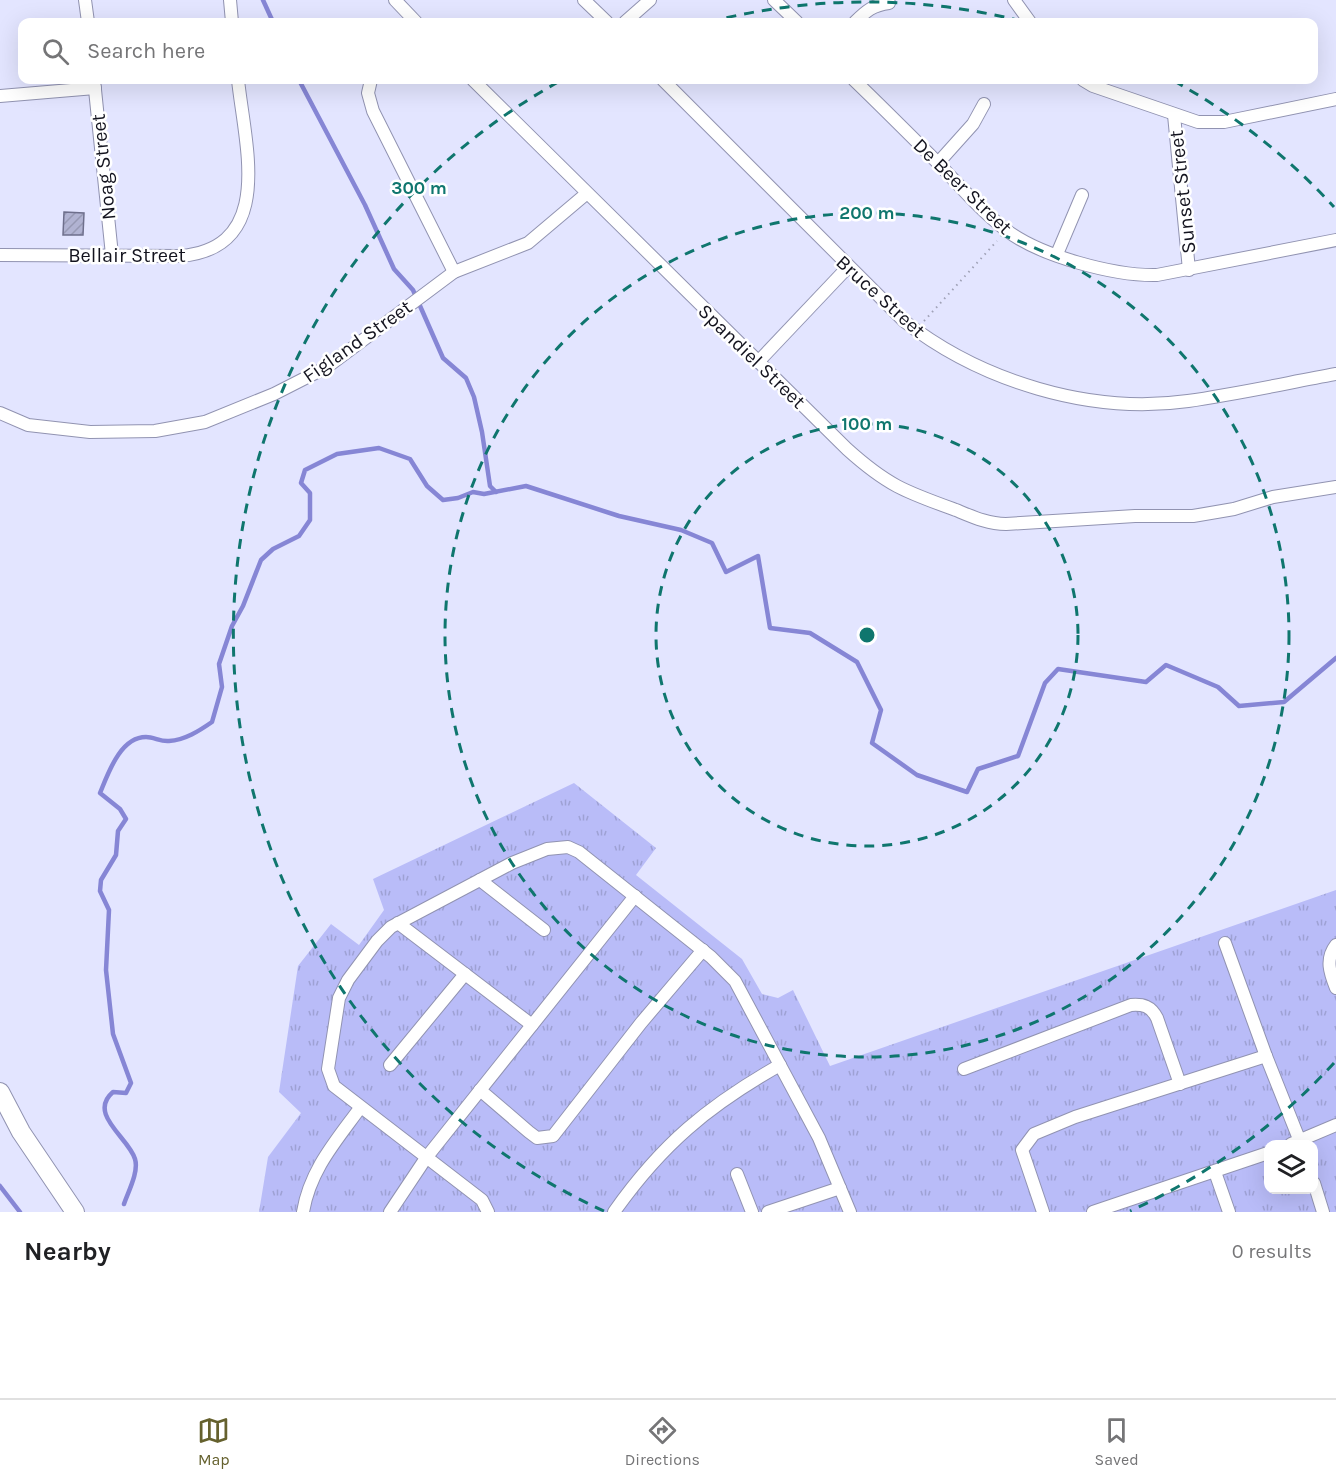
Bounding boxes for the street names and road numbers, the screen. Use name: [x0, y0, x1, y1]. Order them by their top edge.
street label: Noag Street: [86, 112, 121, 221]
street label: Sunset Street: [1165, 129, 1200, 255]
street label: De Beer Street: [909, 134, 1017, 239]
street label: Bellair Street: [68, 244, 186, 267]
street label: Bruce Street: [831, 250, 930, 343]
street label: Figland Street: [298, 295, 417, 388]
street label: Spandiel Street: [693, 299, 810, 414]

